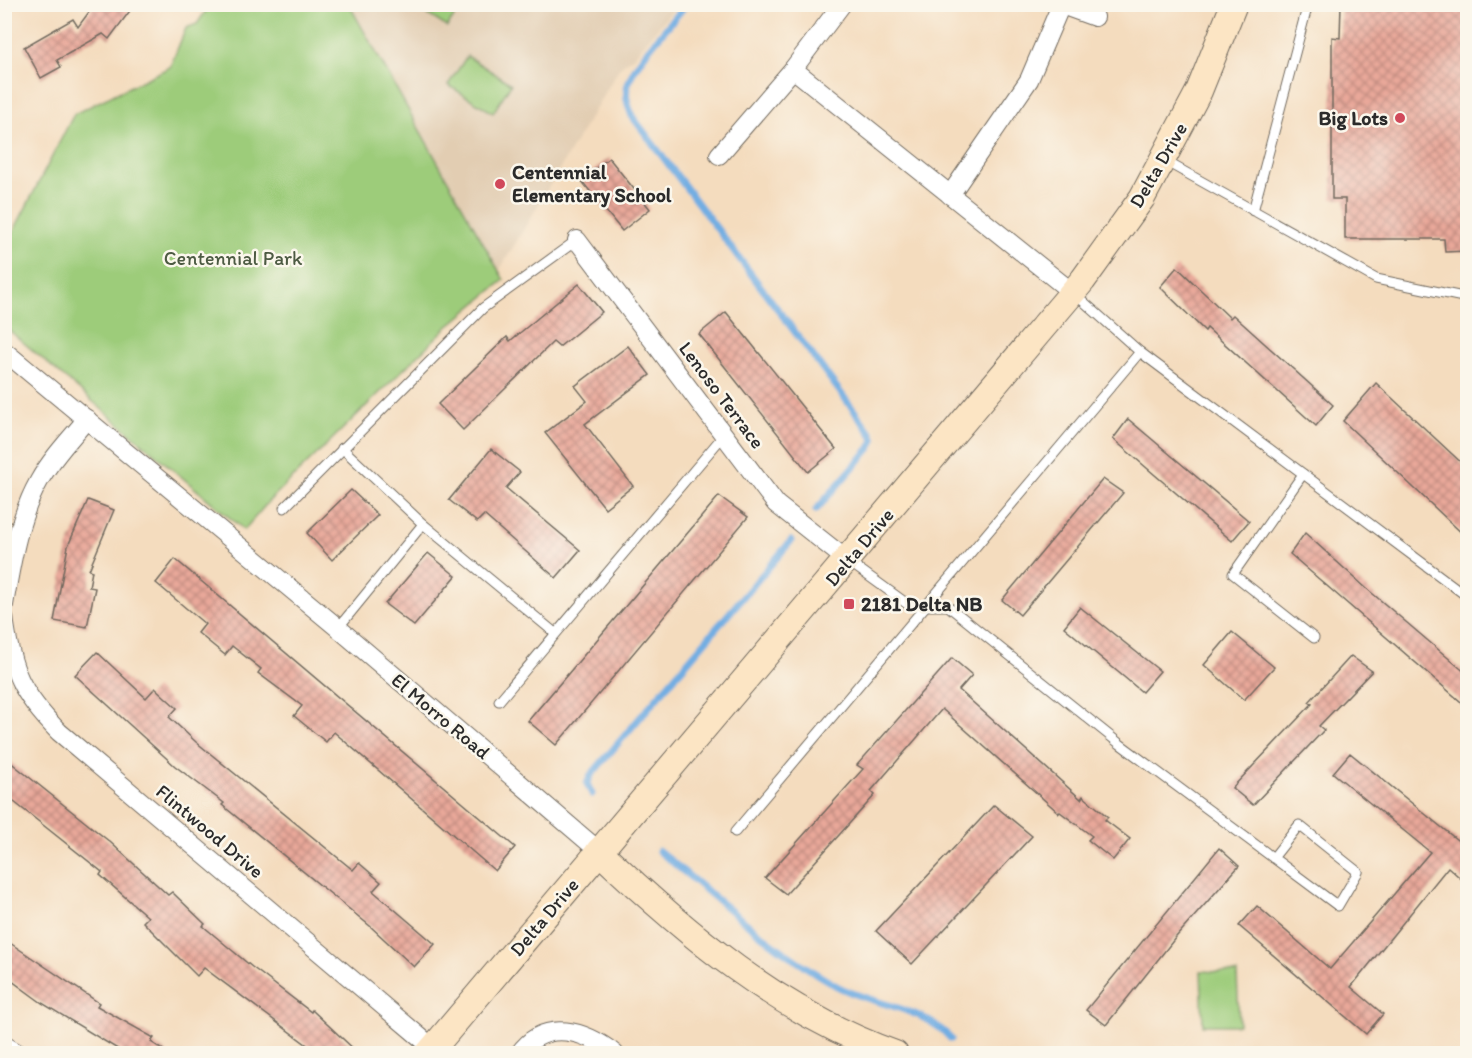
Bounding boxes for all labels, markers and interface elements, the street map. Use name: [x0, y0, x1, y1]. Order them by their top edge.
place label: Big Lots: [1318, 106, 1388, 131]
marker: Big Lots: [1393, 111, 1407, 125]
street label: Delta Drive: [1124, 118, 1192, 212]
place label: Centennial Elementary School: [512, 160, 672, 208]
marker: Centennial Elementary School: [493, 177, 507, 191]
park label: Centennial Park: [164, 246, 303, 270]
street label: Lenoso Terrace: [674, 337, 770, 453]
street label: Delta Drive: [819, 503, 899, 591]
place label: 2181 Delta NB: [861, 592, 982, 616]
marker: 2181 Delta NB: [842, 597, 856, 611]
street label: El Morro Road: [387, 668, 495, 764]
street label: Flintwood Drive: [151, 779, 269, 883]
street label: Delta Drive: [504, 873, 584, 961]

